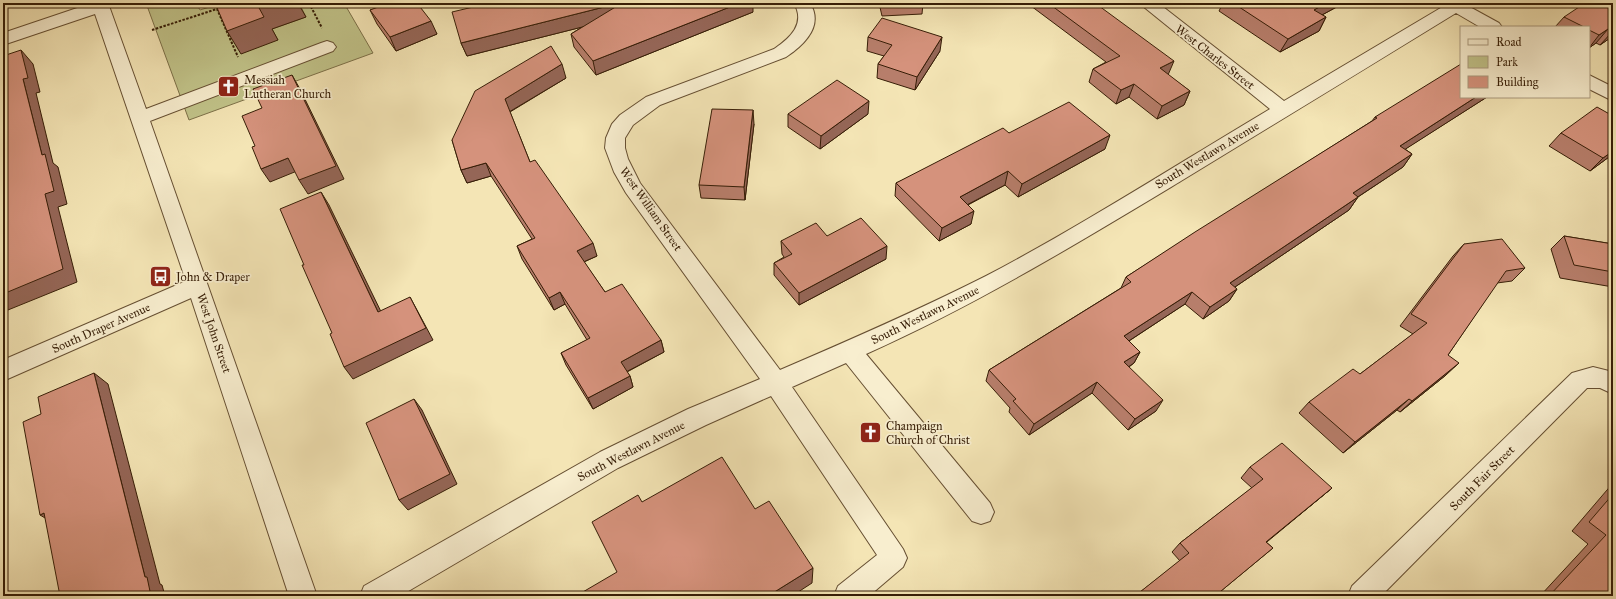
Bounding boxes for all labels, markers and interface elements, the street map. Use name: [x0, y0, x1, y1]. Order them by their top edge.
street label: West Charles Street: [1173, 22, 1258, 93]
legend: [1460, 26, 1590, 98]
text: Road: [1496, 35, 1522, 49]
text: Park: [1496, 55, 1518, 69]
place label: Messiah Lutheran Church: [244, 73, 331, 101]
church icon: Messiah Lutheran Church: [216, 74, 242, 100]
text: Building: [1496, 75, 1539, 90]
street label: South Westlawn Avenue: [1153, 118, 1261, 192]
street label: West William Street: [617, 164, 686, 254]
bus stop icon: John & Draper: [148, 264, 174, 290]
place label: John & Draper: [174, 270, 250, 285]
street label: South Westlawn Avenue: [869, 283, 981, 347]
street label: West John Street: [193, 291, 234, 376]
street label: South Draper Avenue: [50, 300, 152, 356]
street label: South Westlawn Avenue: [575, 418, 687, 484]
place label: Champaign Church of Christ: [886, 419, 971, 447]
church icon: Champaign Church of Christ: [858, 420, 884, 446]
street label: South Fair Street: [1447, 442, 1518, 513]

